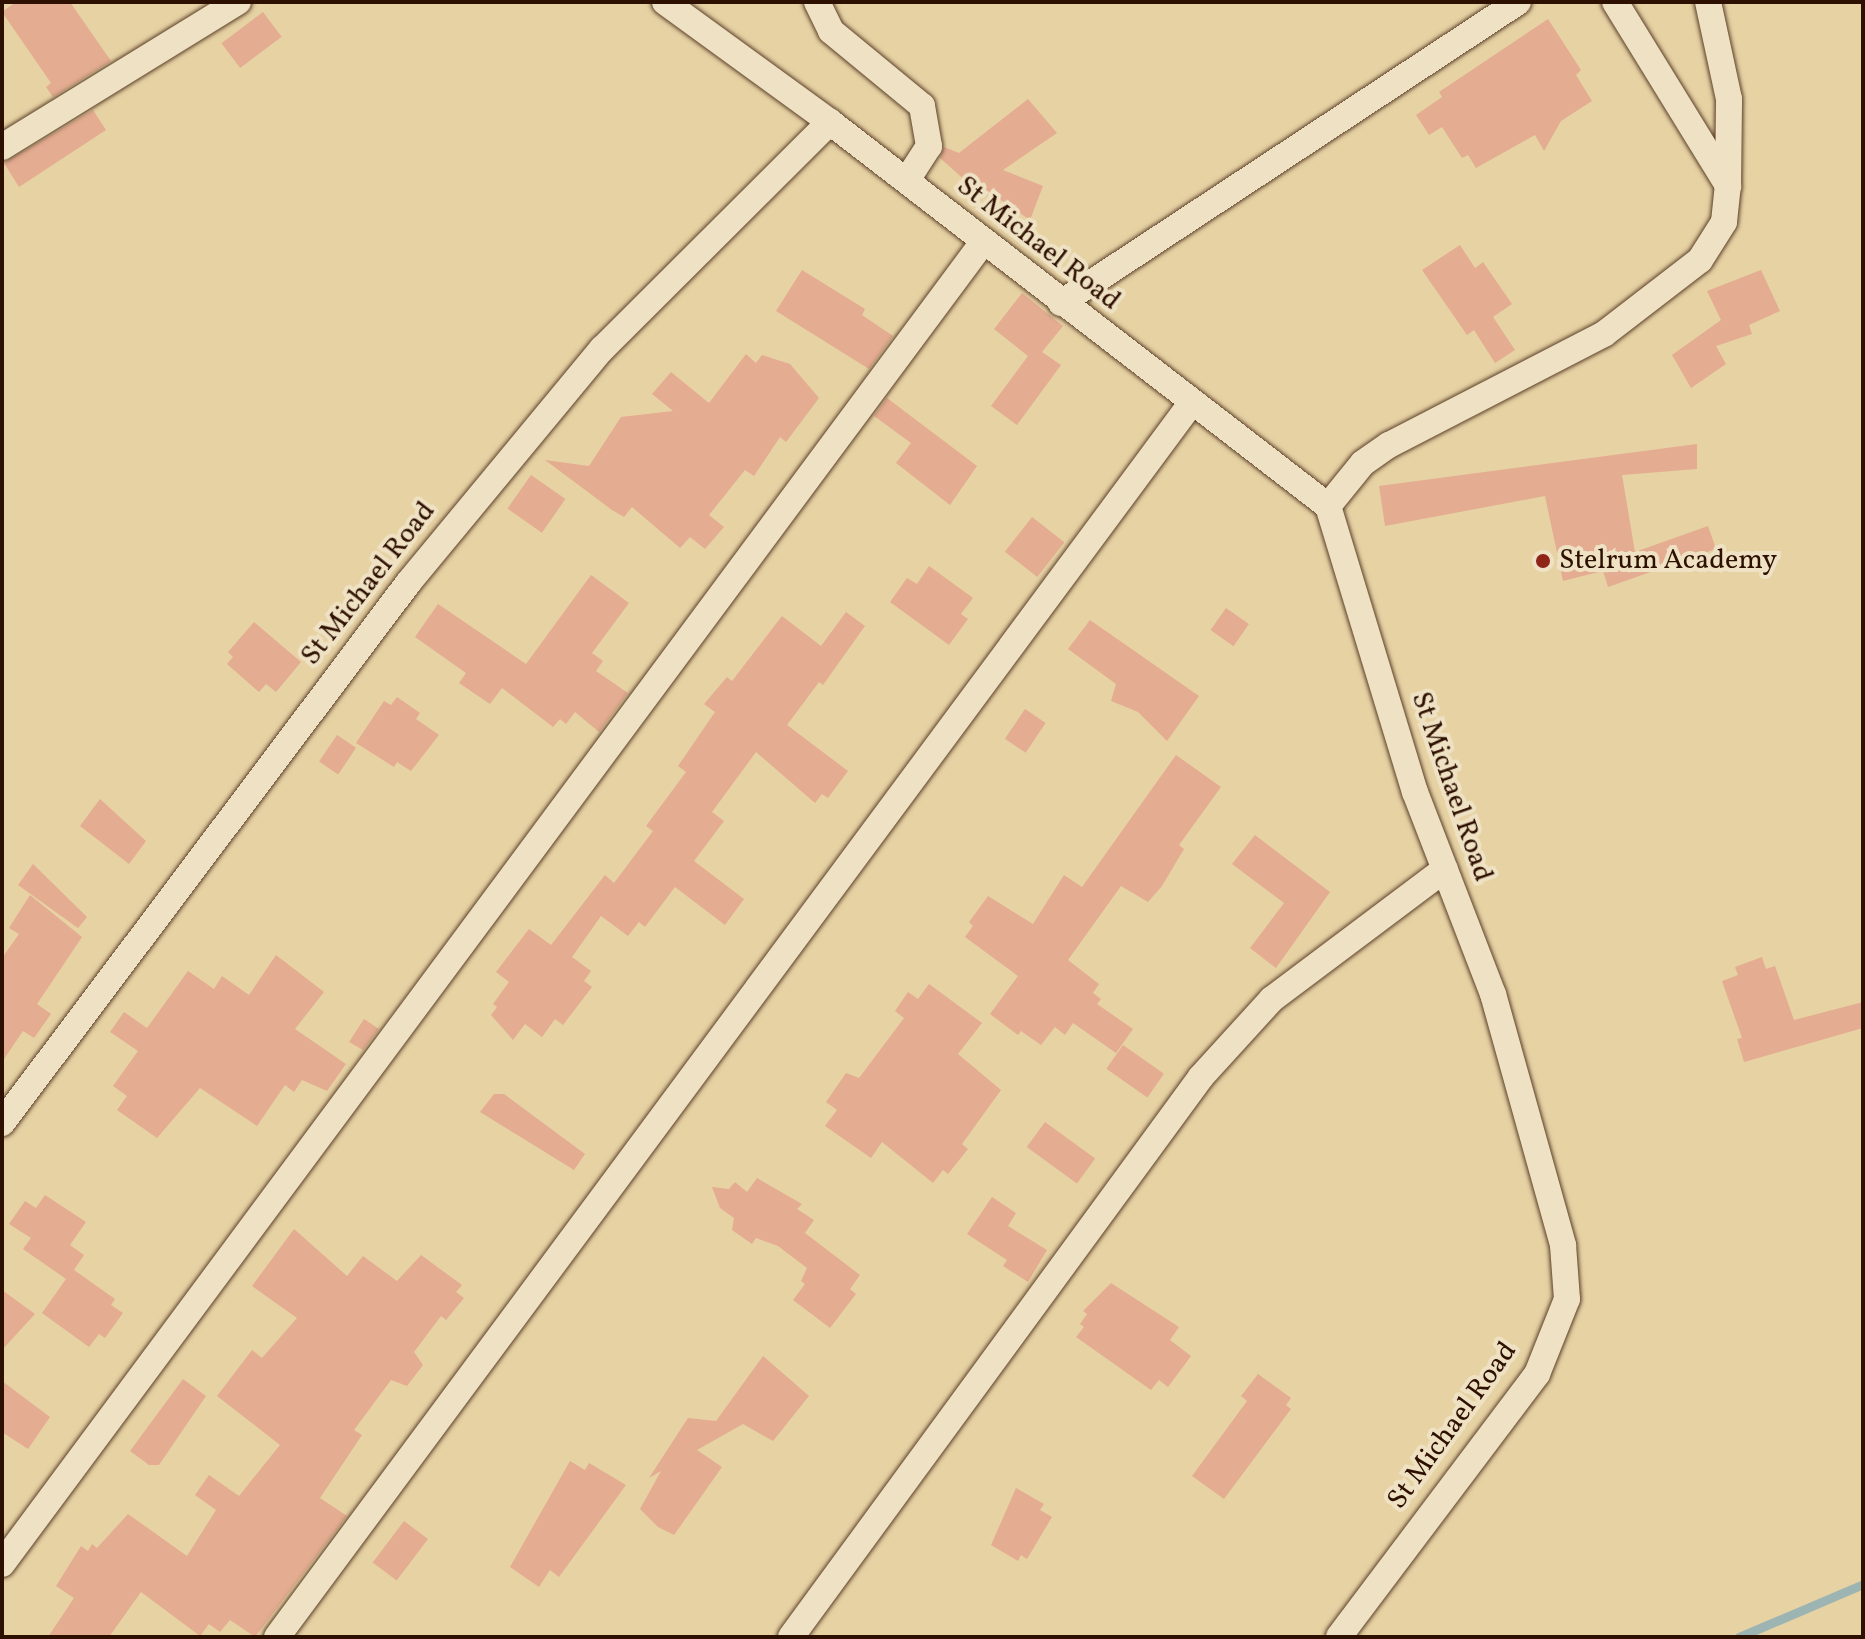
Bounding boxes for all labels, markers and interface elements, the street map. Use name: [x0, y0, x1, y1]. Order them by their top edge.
street label: St Michael Road: [950, 170, 1126, 318]
street label: St Michael Road: [295, 496, 443, 672]
place label: Stelrum Academy: [1559, 544, 1777, 578]
marker: Stelrum Academy: [1534, 552, 1552, 570]
street label: St Michael Road: [1403, 688, 1499, 886]
street label: St Michael Road: [1381, 1336, 1525, 1516]

